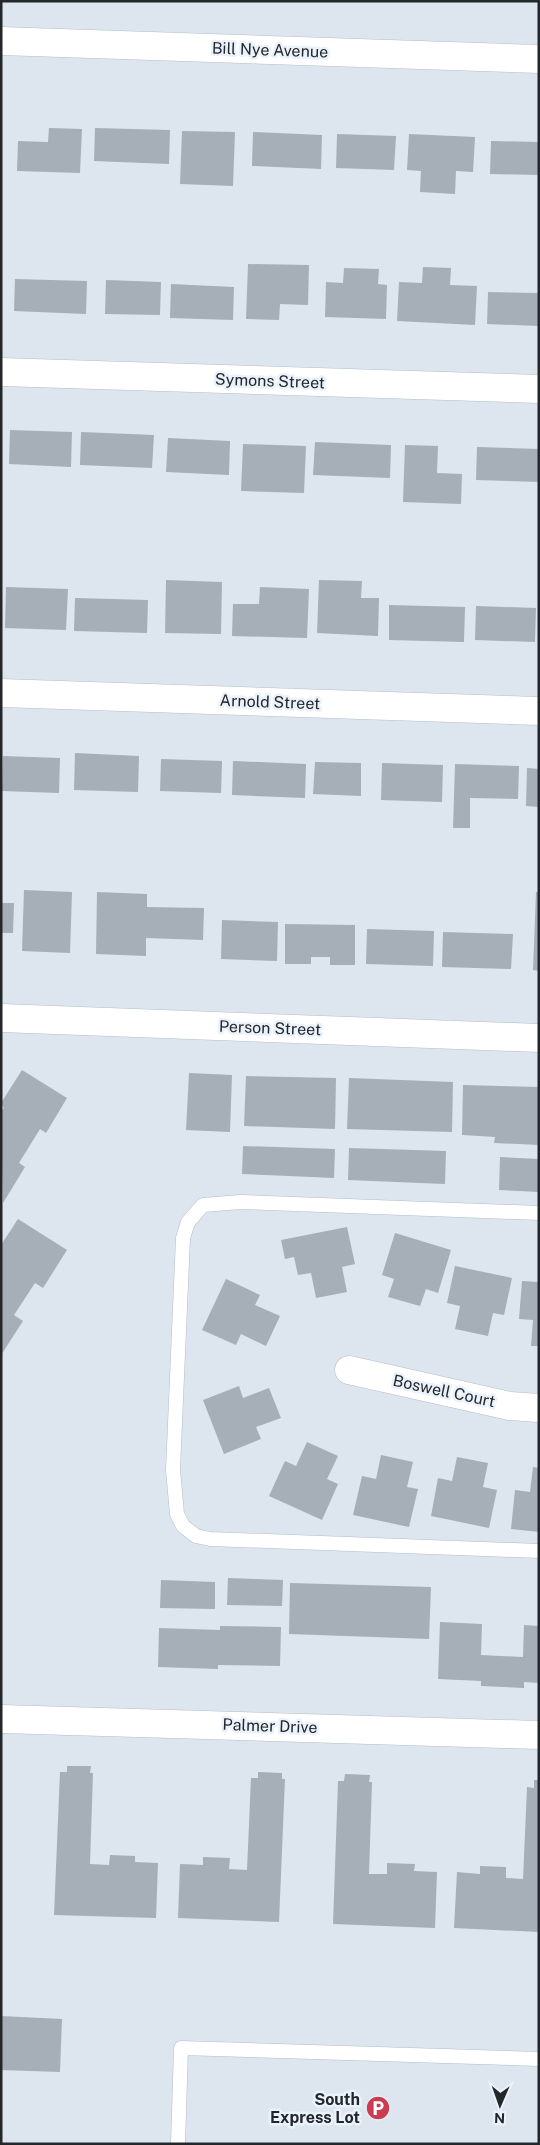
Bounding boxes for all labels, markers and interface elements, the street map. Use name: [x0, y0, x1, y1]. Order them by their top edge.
street label: Bill Nye Avenue: [212, 38, 328, 62]
street label: Symons Street: [215, 370, 325, 392]
street label: Arnold Street: [219, 691, 321, 713]
street label: Person Street: [219, 1017, 321, 1039]
street label: Boswell Court: [391, 1371, 497, 1411]
street label: Palmer Drive: [222, 1715, 318, 1737]
north arrow: [475, 2080, 525, 2130]
place label: South Express Lot: [270, 2090, 360, 2127]
parking icon: South Express Lot: [365, 2095, 391, 2121]
text: N: [494, 2110, 505, 2126]

